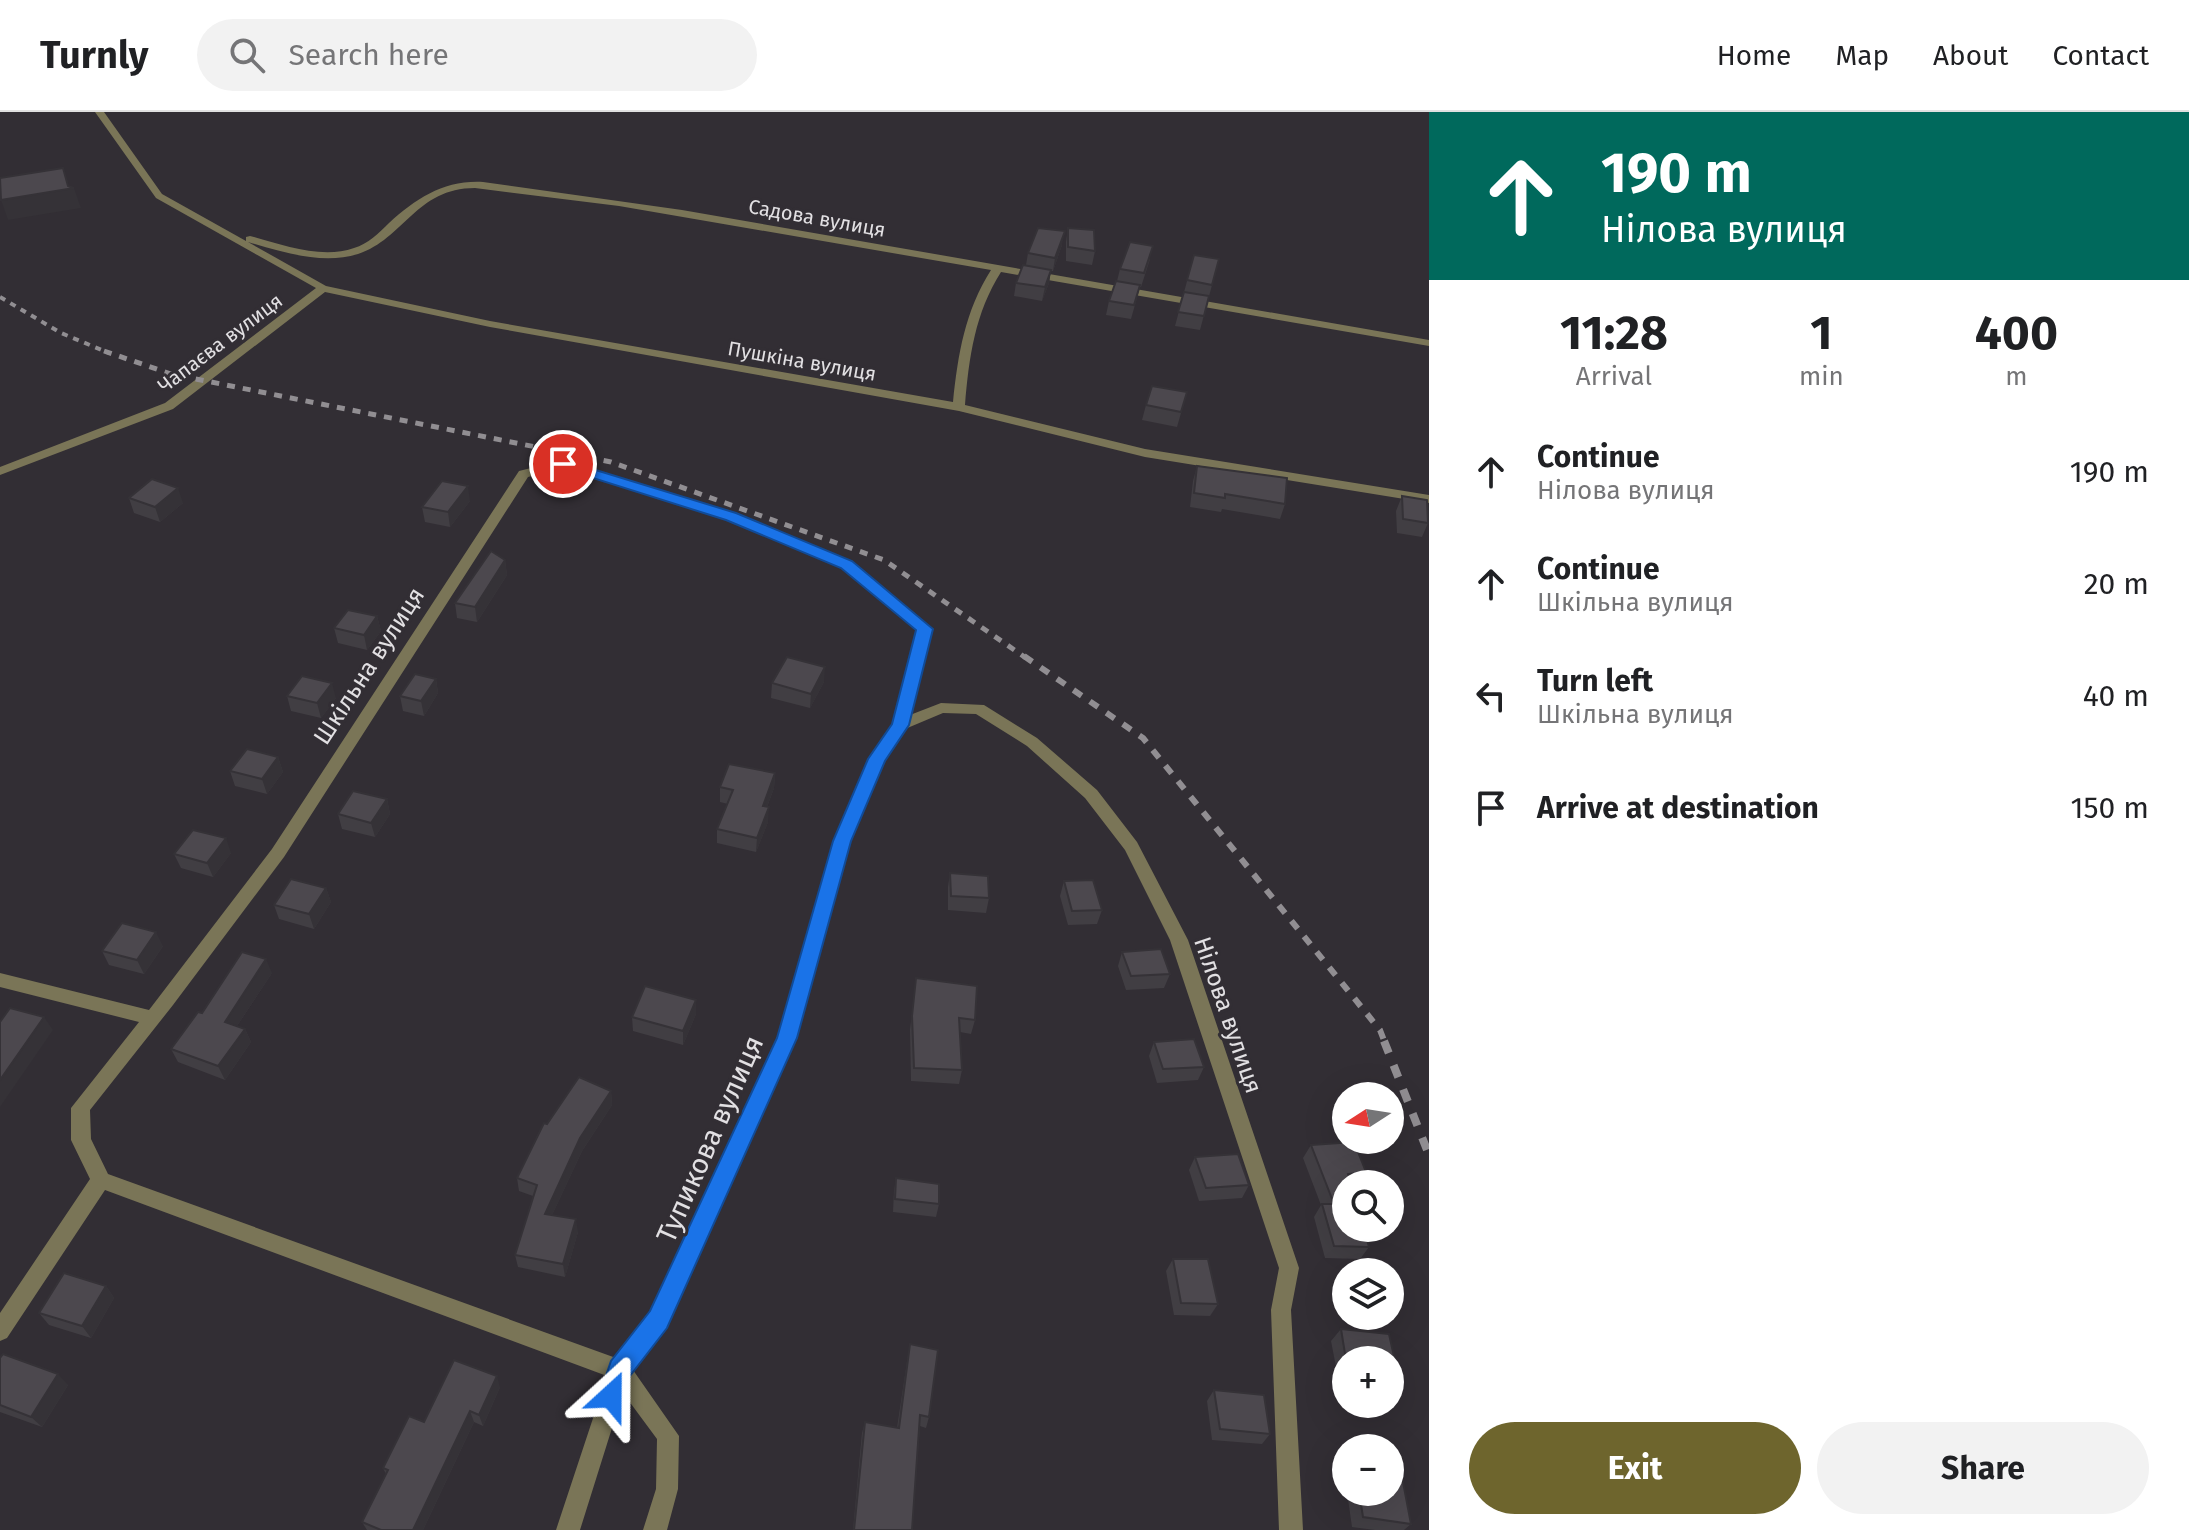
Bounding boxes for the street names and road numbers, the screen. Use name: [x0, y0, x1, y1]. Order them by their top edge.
street label: Садова вулиця: [747, 194, 887, 242]
street label: Чапаєва вулиця: [153, 288, 287, 398]
street label: Пушкіна вулиця: [726, 336, 878, 386]
street label: Шкільна вулиця: [308, 582, 430, 750]
street label: Нілова вулиця: [1188, 933, 1268, 1097]
street label: Тупикова вулиця: [650, 1030, 770, 1248]

